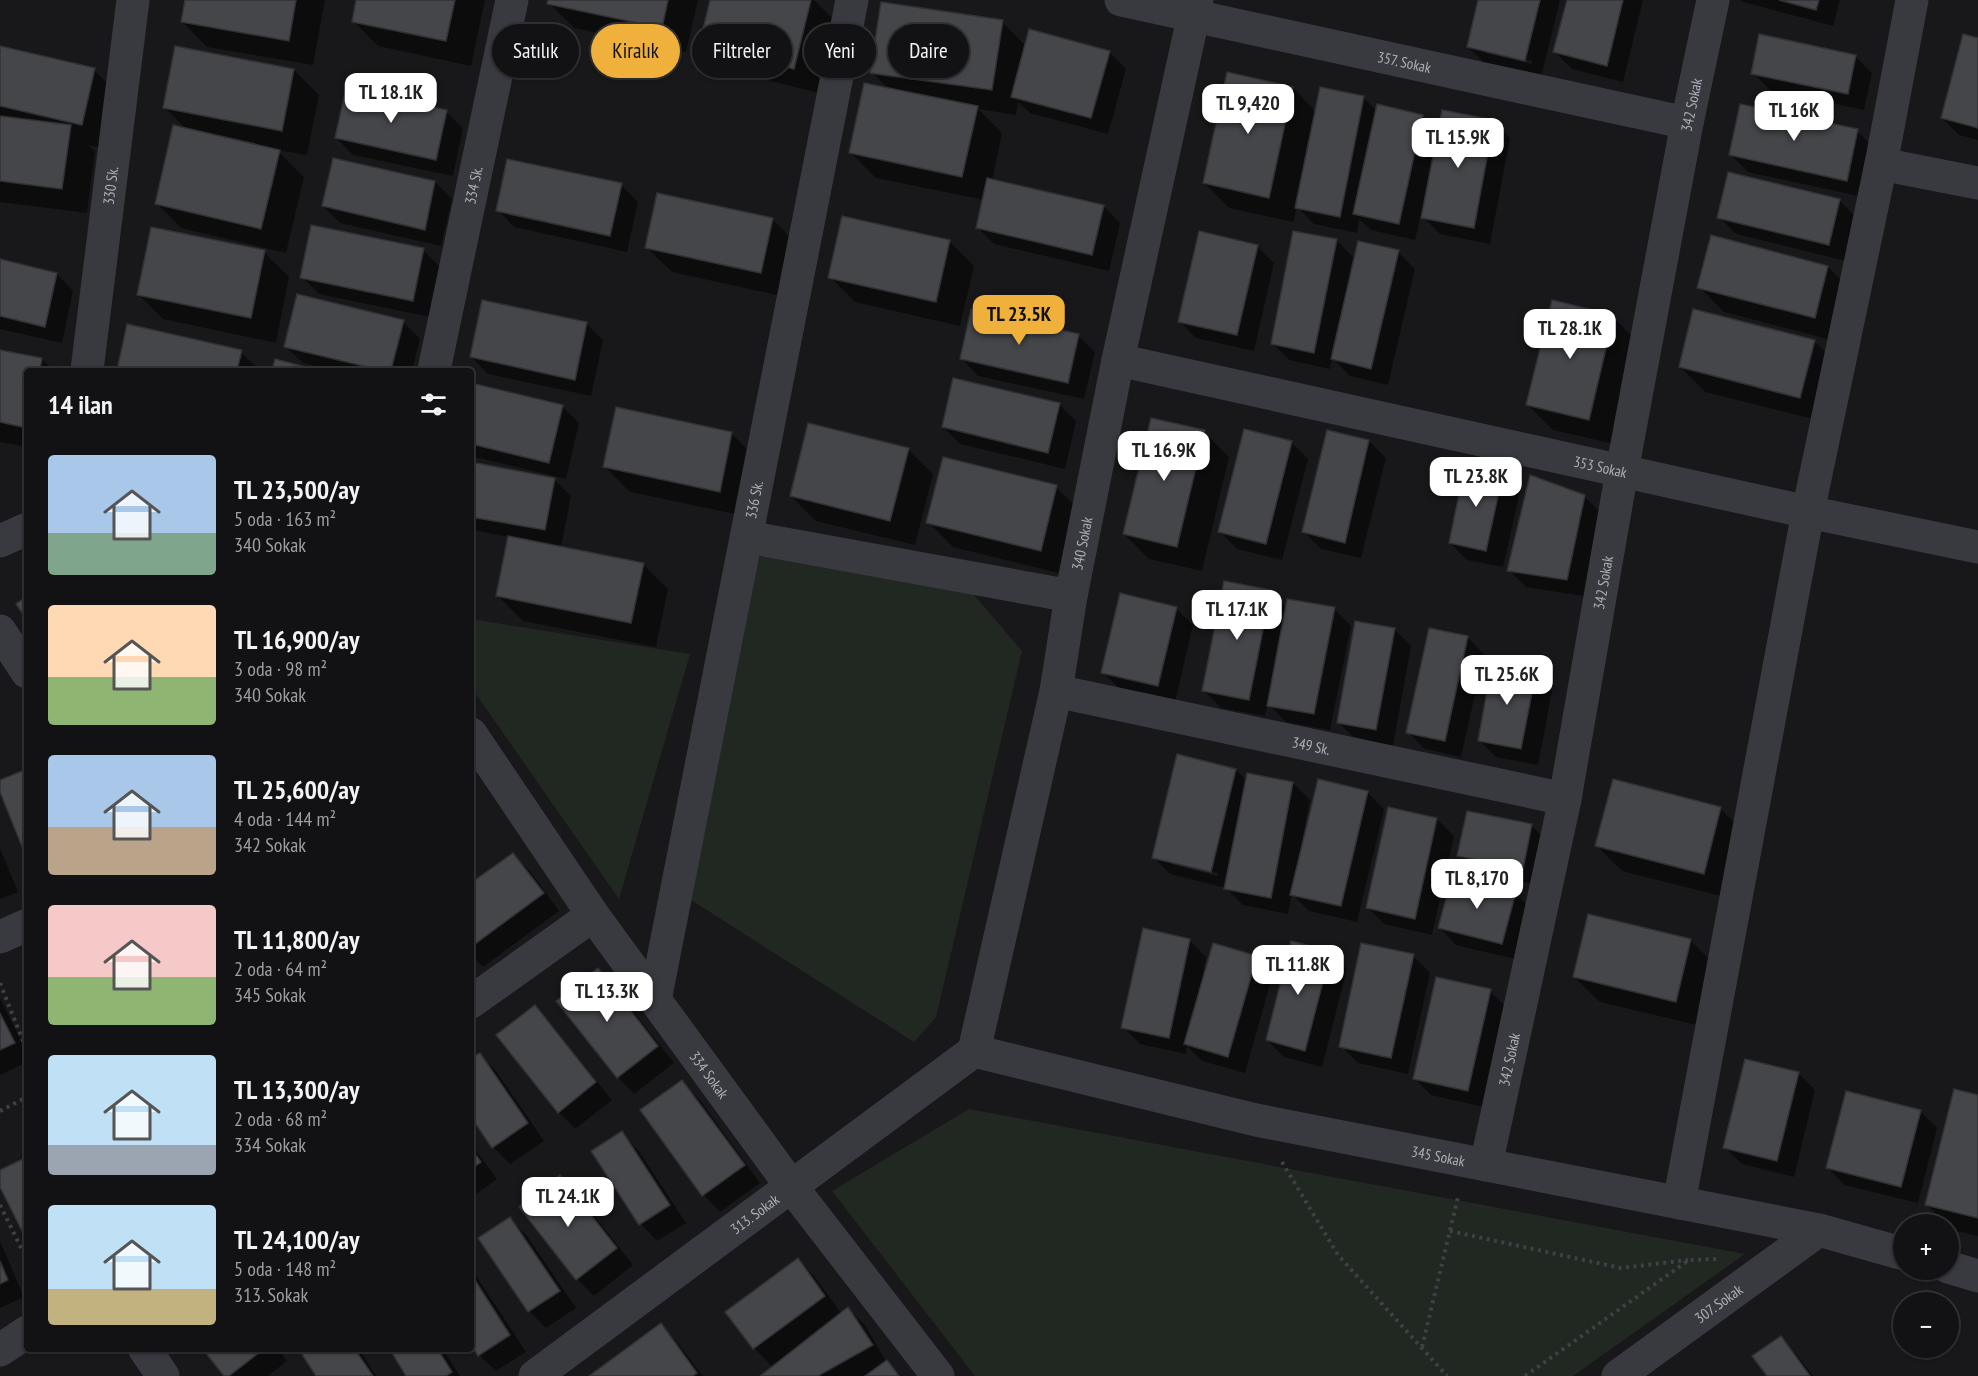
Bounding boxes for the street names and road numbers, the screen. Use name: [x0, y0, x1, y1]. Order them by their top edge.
street label: 357. Sokak: [1376, 47, 1433, 77]
street label: 342 Sokak: [1676, 76, 1706, 133]
street label: 334 Sk.: [460, 164, 486, 206]
street label: 330 Sk.: [98, 165, 122, 206]
street label: 353 Sokak: [1572, 451, 1629, 481]
street label: 336 Sk.: [741, 479, 767, 520]
street label: 340 Sokak: [1067, 515, 1096, 572]
street label: 342 Sokak: [1589, 554, 1617, 611]
street label: 349 Sk.: [1291, 732, 1332, 759]
street label: 342 Sokak: [1494, 1031, 1524, 1088]
street label: 334 Sokak: [686, 1047, 733, 1102]
street label: 345 Sokak: [1410, 1141, 1467, 1170]
street label: 313. Sokak: [726, 1189, 783, 1238]
street label: 307. Sokak: [1691, 1279, 1746, 1327]

